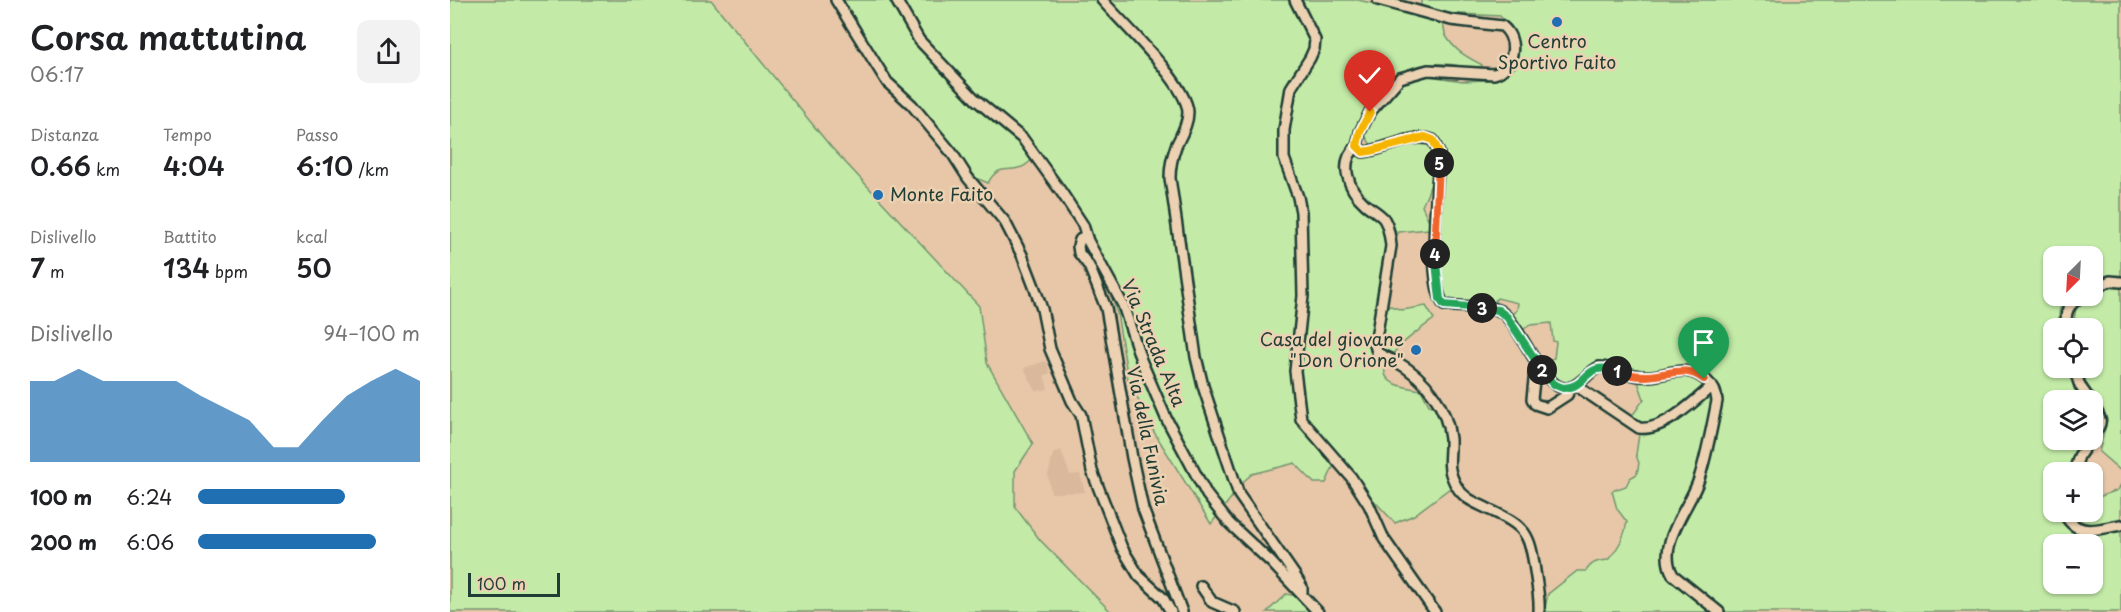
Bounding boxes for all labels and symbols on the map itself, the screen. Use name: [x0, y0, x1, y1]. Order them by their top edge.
marker: Centro Sportivo Faito: [1550, 15, 1564, 29]
place label: Centro Sportivo Faito: [1498, 27, 1616, 75]
pin: [1344, 50, 1395, 112]
pin: 5: [1424, 148, 1454, 178]
place label: Monte Faito: [890, 180, 993, 207]
marker: Monte Faito: [871, 188, 885, 202]
pin: 4: [1420, 239, 1450, 269]
north arrow: [2043, 246, 2103, 306]
street label: Via Strada Alta: [1115, 275, 1193, 410]
pin: 3: [1467, 293, 1497, 323]
pin: [1678, 317, 1729, 379]
place label: Casa del giovane "Don Orione": [1260, 325, 1404, 373]
marker: Casa del giovane "Don Orione": [1409, 343, 1423, 357]
pin: 2: [1527, 355, 1557, 385]
pin: 1: [1602, 356, 1632, 386]
street label: Via della Funivia: [1121, 363, 1177, 509]
scale bar: [468, 570, 560, 598]

